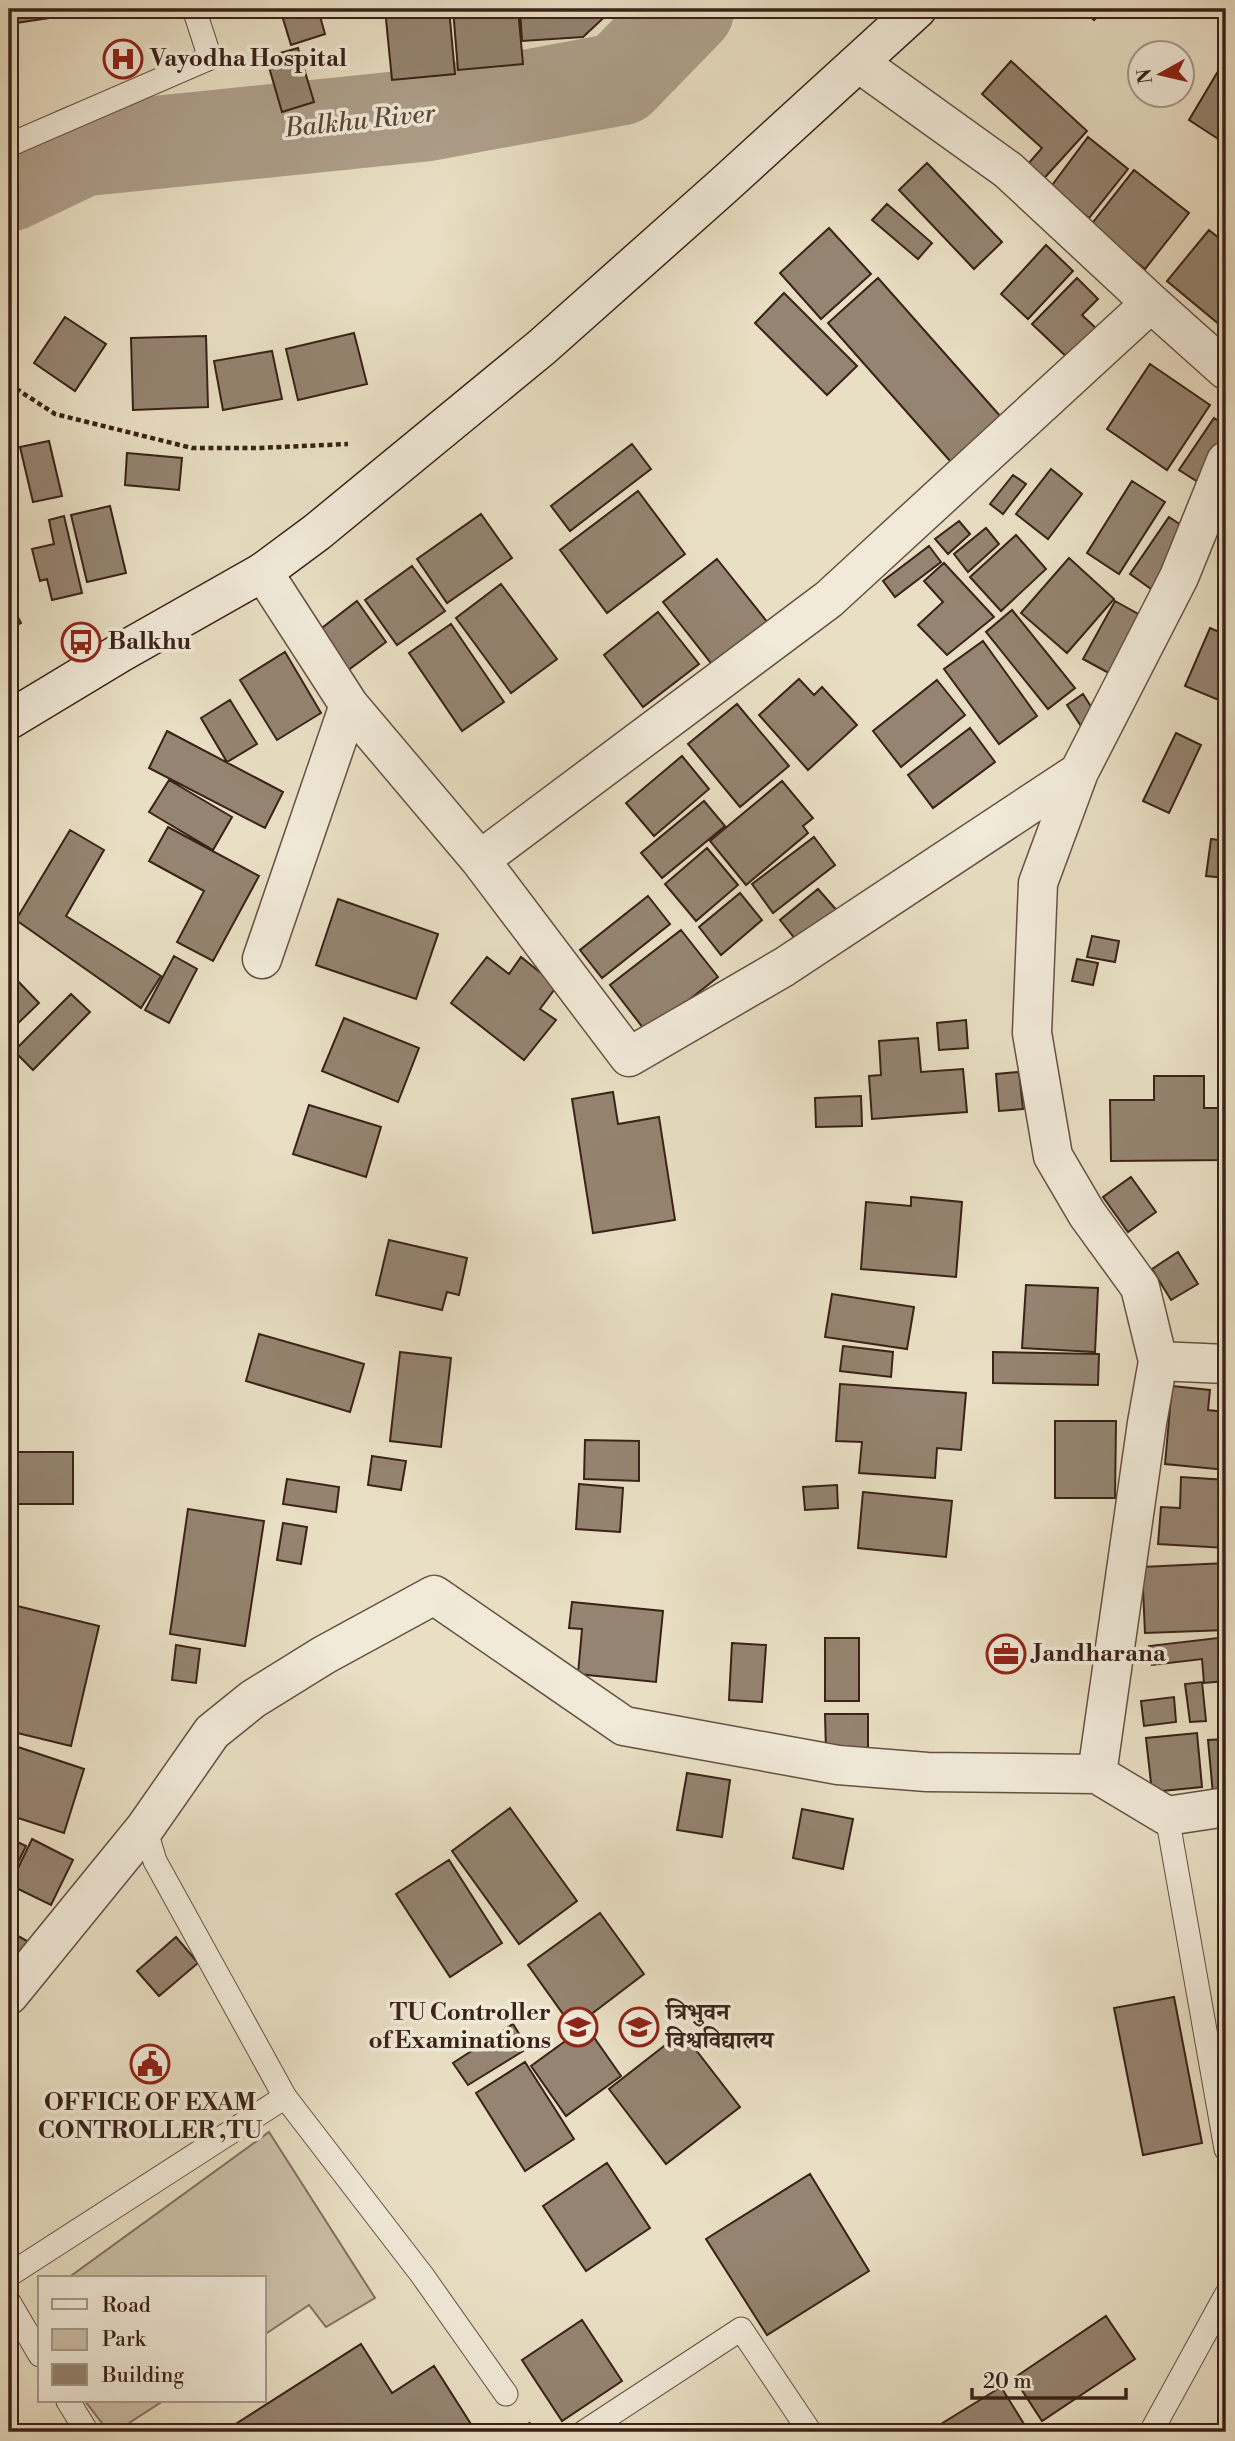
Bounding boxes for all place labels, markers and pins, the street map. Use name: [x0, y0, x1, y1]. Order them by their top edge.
hospital icon: Vayodha Hospital: [102, 38, 144, 80]
place label: Vayodha Hospital: [149, 44, 347, 74]
bus stop icon: Balkhu: [60, 621, 102, 663]
place label: Balkhu: [108, 627, 192, 657]
office icon: Jandharana: [985, 1633, 1027, 1675]
place label: Jandharana: [1030, 1639, 1167, 1669]
place label: TU Controller of Examinations: [369, 1998, 551, 2056]
place label: त्रिभुवन विश्वविद्यालय: [664, 1998, 775, 2056]
school or university icon: TU Controller of Examinations: [557, 2006, 599, 2048]
school or university icon: त्रिभुवन विश्वविद्यालय: [618, 2006, 660, 2048]
public building icon: OFFICE OF EXAM CONTROLLER ,TU: [129, 2043, 171, 2085]
place label: OFFICE OF EXAM CONTROLLER ,TU: [38, 2088, 263, 2146]

